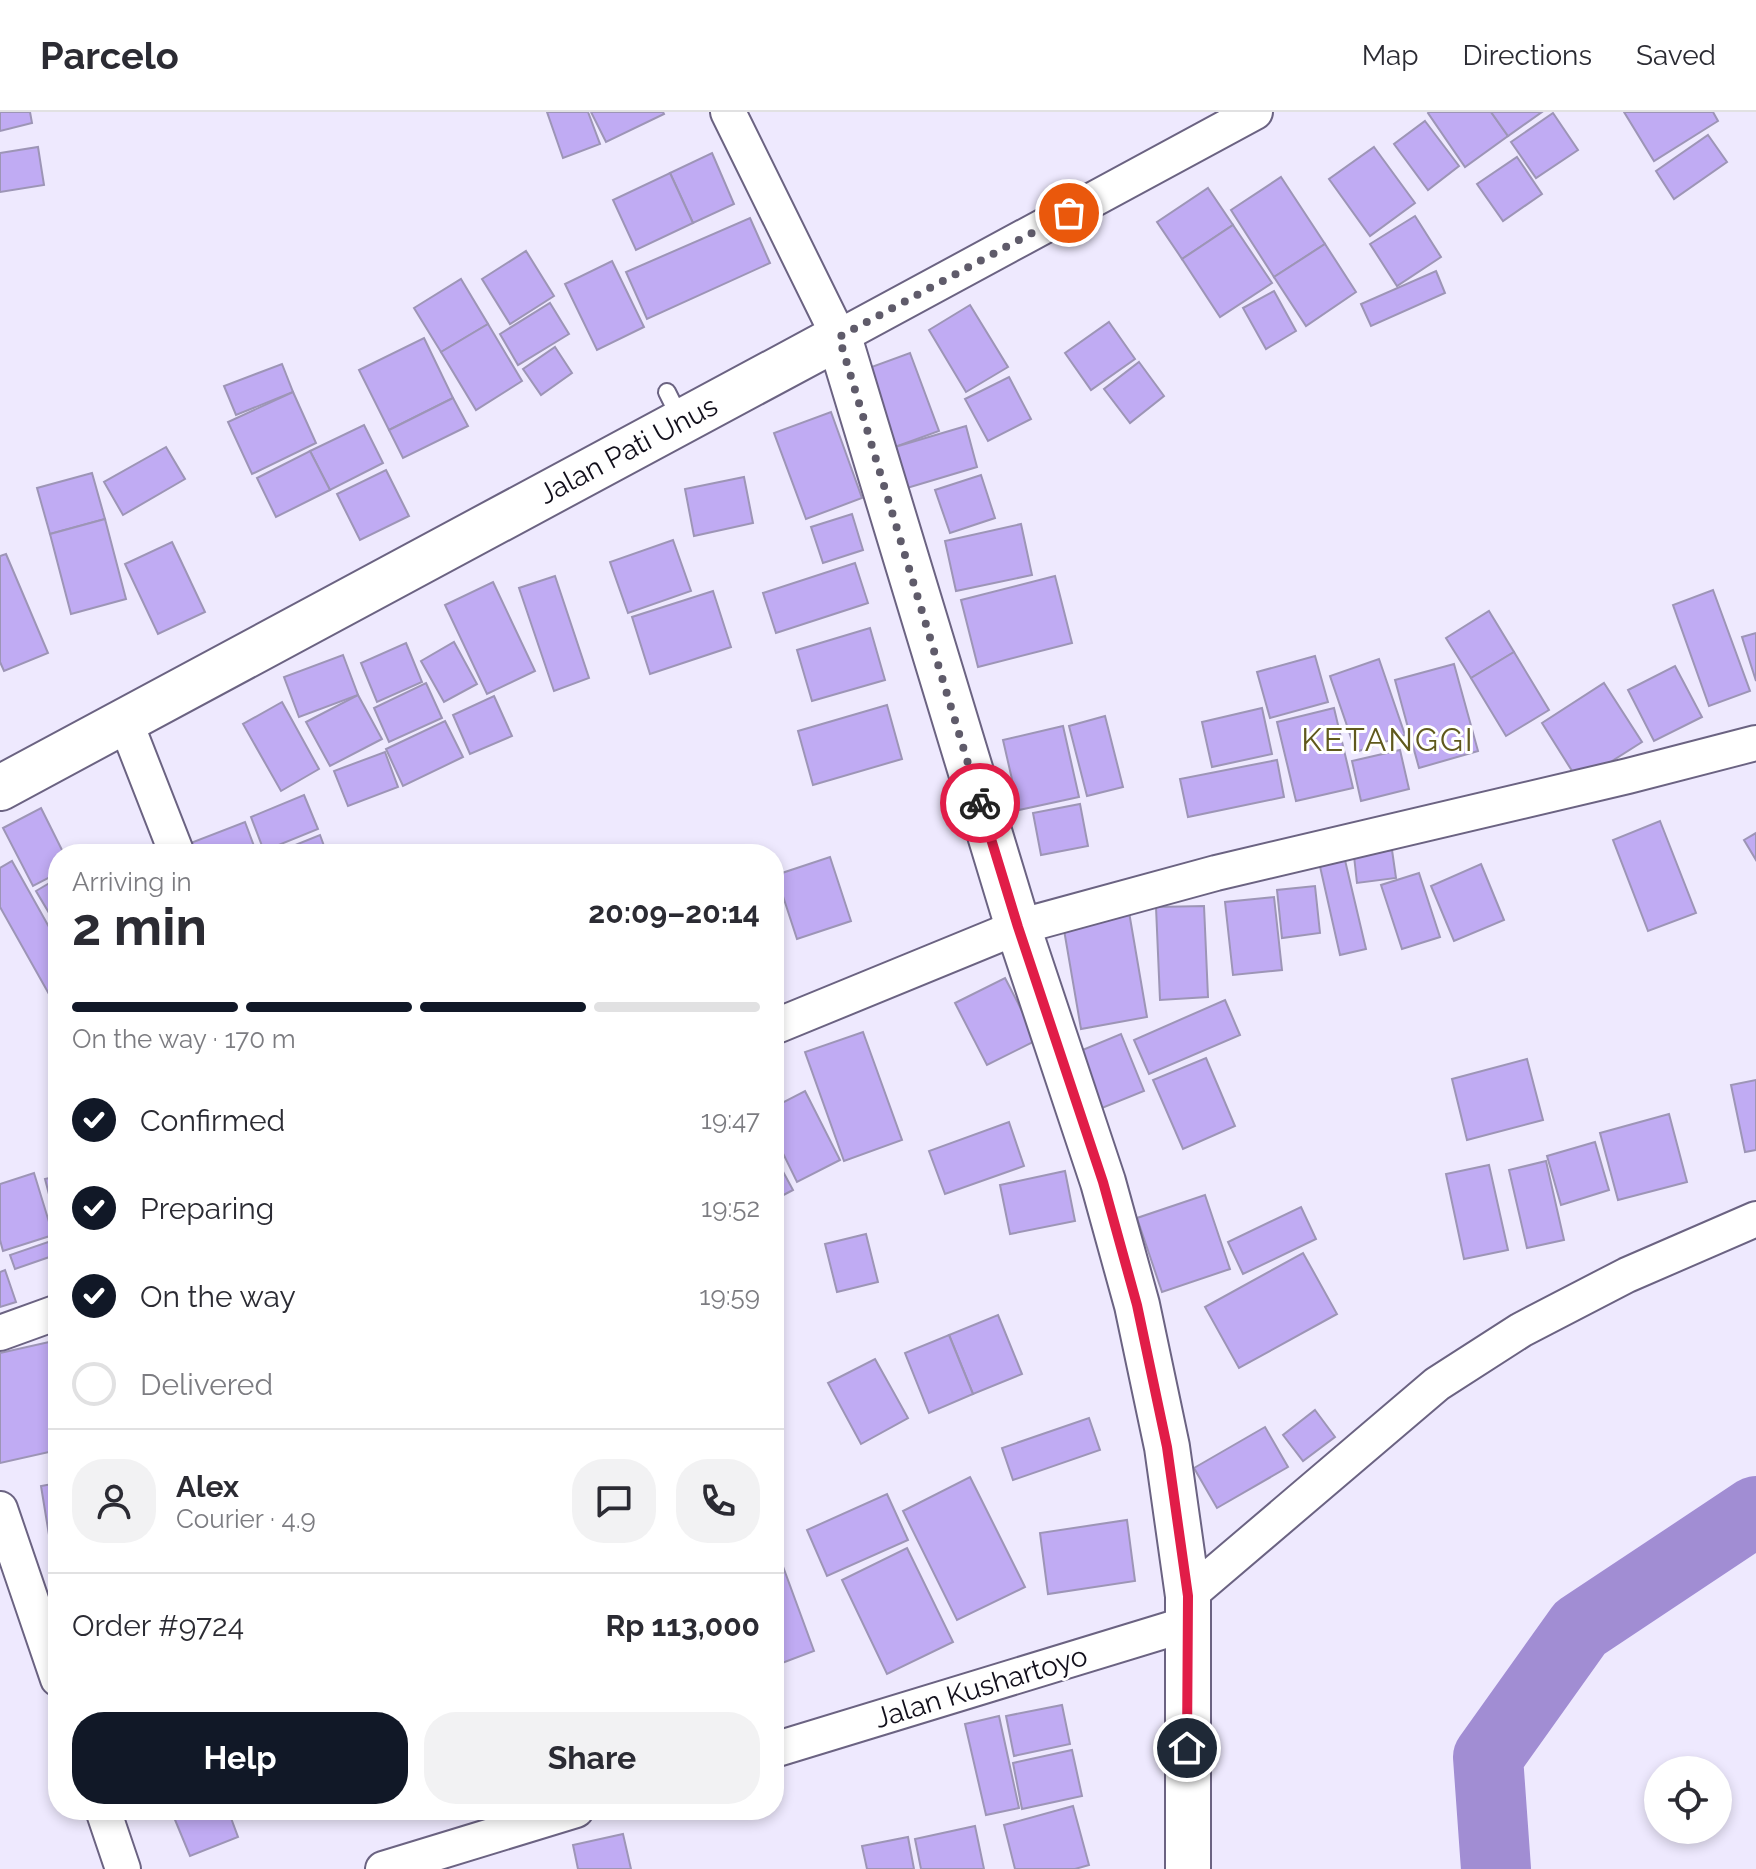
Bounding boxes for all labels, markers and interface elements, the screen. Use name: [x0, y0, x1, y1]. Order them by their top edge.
text: Parcelo: [40, 33, 179, 78]
text: Map: [1362, 39, 1419, 72]
text: Directions: [1463, 39, 1592, 72]
text: Saved: [1636, 39, 1716, 72]
pin: [1035, 179, 1103, 247]
icon: bag: [1047, 191, 1091, 235]
street label: Jalan Pati Unus: [533, 389, 723, 511]
district label: KETANGGI: [1301, 721, 1475, 758]
courier: [940, 763, 1020, 843]
icon: bike: [958, 781, 1002, 825]
text: Arriving in: [72, 867, 192, 897]
text: 20:09–20:14: [588, 895, 760, 930]
text: 2 min: [72, 896, 207, 957]
text: On the way · 170 m: [72, 1024, 296, 1054]
icon: check: [72, 1098, 116, 1142]
text: Confirmed: [140, 1103, 285, 1138]
text: 19:47: [701, 1105, 760, 1135]
icon: check: [72, 1186, 116, 1230]
text: Preparing: [140, 1191, 274, 1226]
text: 19:52: [701, 1193, 760, 1223]
icon: check: [72, 1274, 116, 1318]
text: On the way: [140, 1279, 296, 1314]
text: 19:59: [699, 1281, 760, 1311]
text: Delivered: [140, 1367, 273, 1402]
button: person: [72, 1459, 156, 1543]
button: chat: [572, 1459, 656, 1543]
button: phone: [676, 1459, 760, 1543]
text: Alex: [176, 1469, 239, 1504]
text: Courier · 4.9: [176, 1504, 316, 1534]
text: Order #9724: [72, 1608, 244, 1643]
text: Rp 113,000: [605, 1608, 760, 1643]
street label: Jalan Kushartoyo: [871, 1639, 1091, 1735]
button: Help: [72, 1712, 408, 1804]
button: Share: [424, 1712, 760, 1804]
pin: [1153, 1714, 1221, 1782]
icon: home: [1165, 1726, 1209, 1770]
map controls: [1644, 1756, 1732, 1844]
button: locate: [1644, 1756, 1732, 1844]

